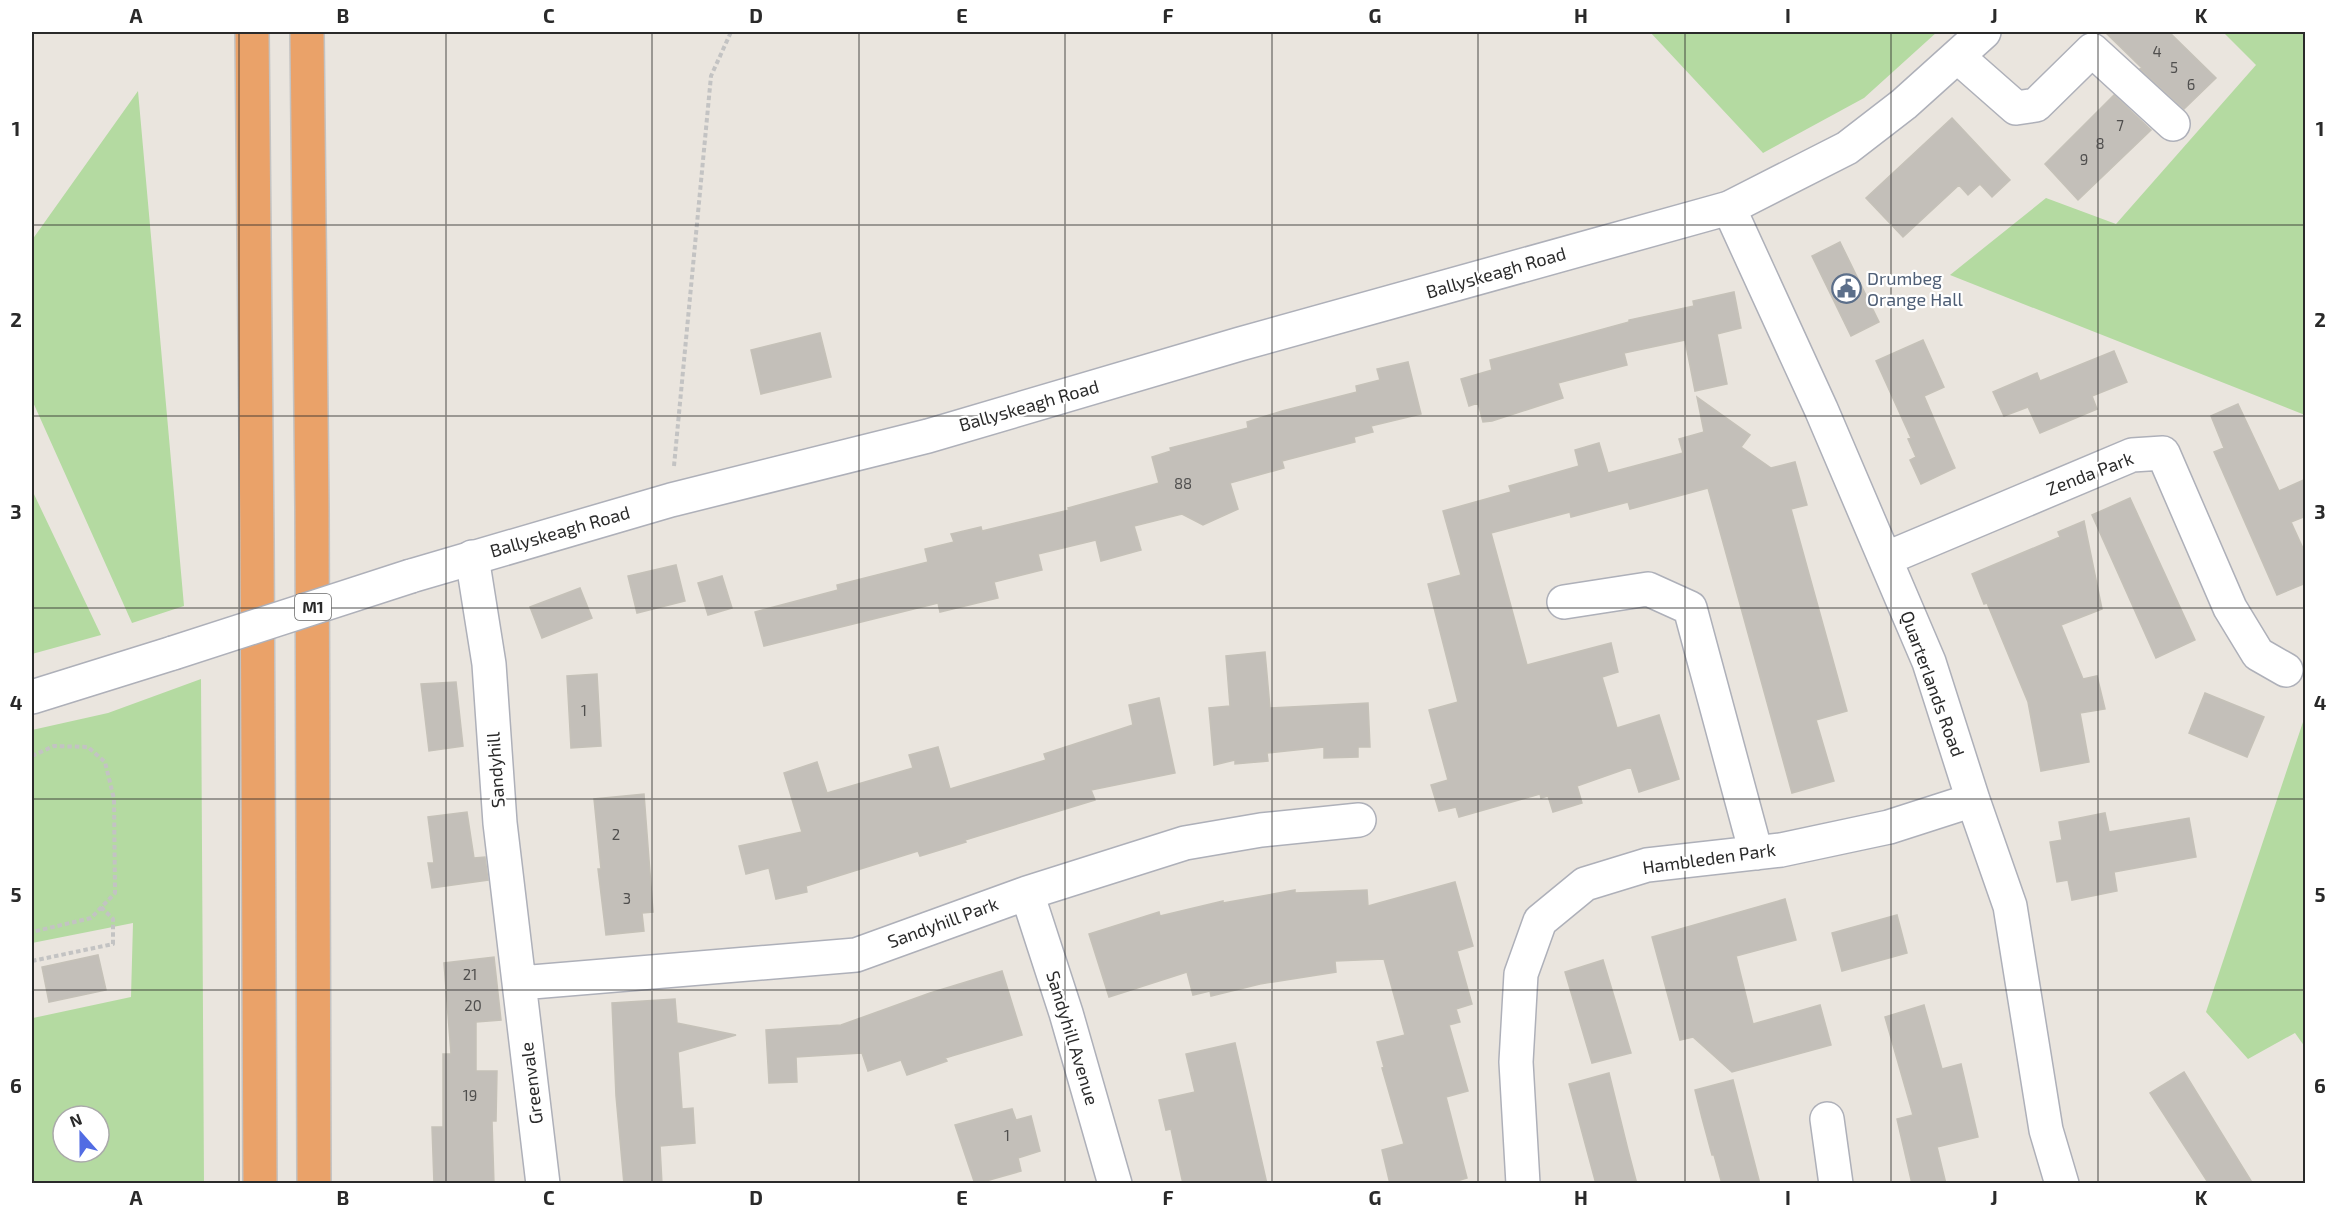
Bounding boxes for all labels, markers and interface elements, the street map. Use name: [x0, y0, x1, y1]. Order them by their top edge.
text: A: [129, 3, 143, 27]
text: B: [337, 3, 349, 27]
text: C: [543, 3, 555, 27]
text: D: [749, 3, 763, 27]
text: E: [956, 3, 968, 27]
text: F: [1162, 3, 1174, 27]
text: G: [1369, 3, 1381, 27]
text: H: [1574, 3, 1588, 27]
text: I: [1785, 3, 1791, 27]
text: J: [1990, 3, 1998, 27]
text: K: [2195, 3, 2208, 27]
house number: 4: [2152, 42, 2162, 60]
house number: 5: [2170, 58, 2178, 76]
house number: 6: [2187, 75, 2195, 93]
text: 1: [12, 116, 20, 140]
house number: 7: [2116, 116, 2124, 134]
text: 1: [2316, 116, 2324, 140]
house number: 8: [2095, 134, 2105, 152]
house number: 9: [2080, 150, 2088, 168]
street label: Ballyskeagh Road: [1423, 242, 1568, 303]
place label: Drumbeg Orange Hall: [1867, 267, 1963, 310]
public building icon: Drumbeg Orange Hall: [1830, 273, 1862, 305]
text: 2: [10, 307, 22, 331]
text: 2: [2314, 307, 2326, 331]
street label: Ballyskeagh Road: [956, 375, 1101, 436]
street label: Zenda Park: [2043, 446, 2136, 500]
house number: 88: [1174, 474, 1192, 492]
text: 3: [10, 499, 22, 523]
text: 3: [2314, 499, 2326, 523]
street label: Ballyskeagh Road: [487, 501, 632, 562]
road number: M1: [295, 594, 331, 620]
street label: Quarterlands Road: [1896, 608, 1970, 760]
text: 4: [10, 690, 23, 714]
text: 4: [2314, 690, 2327, 714]
house number: 1: [581, 701, 587, 719]
street label: Sandyhill: [481, 731, 509, 809]
house number: 2: [612, 825, 620, 843]
street label: Hambleden Park: [1641, 838, 1777, 878]
text: 5: [10, 882, 22, 906]
text: 5: [2314, 882, 2326, 906]
house number: 3: [623, 889, 631, 907]
street label: Sandyhill Park: [884, 892, 1001, 952]
house number: 21: [463, 965, 477, 983]
street label: Sandyhill Avenue: [1042, 968, 1104, 1108]
house number: 20: [464, 996, 482, 1014]
street label: Greenvale: [515, 1041, 547, 1125]
text: 6: [10, 1073, 22, 1097]
text: 6: [2314, 1073, 2326, 1097]
house number: 19: [463, 1086, 477, 1104]
north arrow: [51, 1104, 111, 1164]
text: N: [67, 1109, 84, 1130]
house number: 1: [1004, 1126, 1010, 1144]
text: A: [129, 1185, 143, 1209]
text: B: [337, 1185, 349, 1209]
text: C: [543, 1185, 555, 1209]
text: D: [749, 1185, 763, 1209]
text: E: [956, 1185, 968, 1209]
text: F: [1162, 1185, 1174, 1209]
text: G: [1369, 1185, 1381, 1209]
text: H: [1574, 1185, 1588, 1209]
text: I: [1785, 1185, 1791, 1209]
text: J: [1990, 1185, 1998, 1209]
text: K: [2195, 1185, 2208, 1209]

